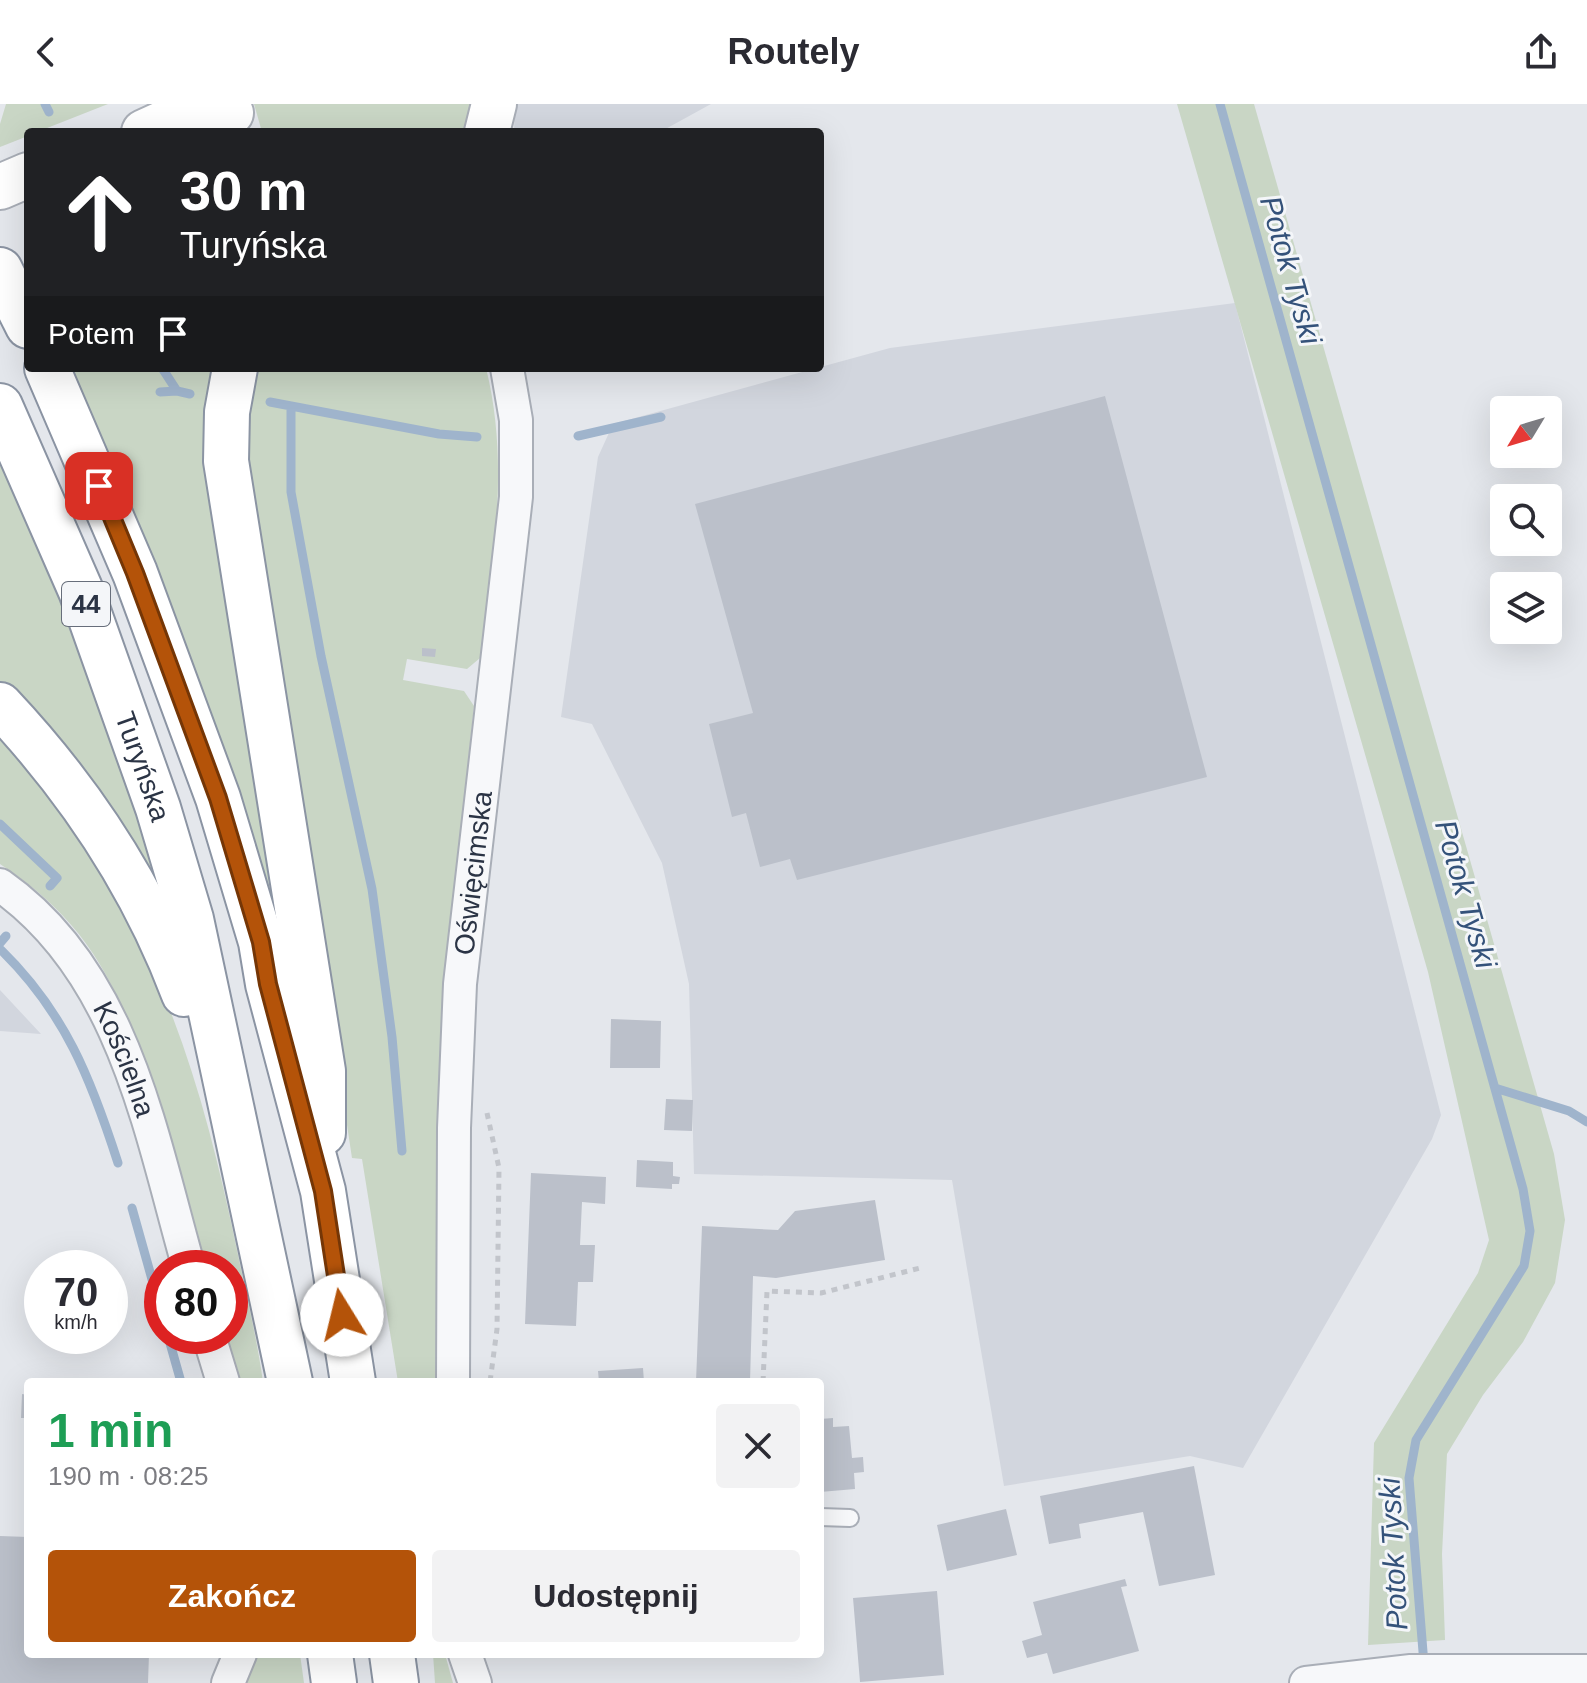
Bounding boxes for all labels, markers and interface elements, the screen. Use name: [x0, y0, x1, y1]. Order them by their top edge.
icon: back: [24, 30, 68, 74]
icon: share: [1519, 30, 1563, 74]
text: Routely: [727, 31, 860, 72]
text: 30 m: [180, 159, 308, 222]
icon: ahead: [48, 160, 152, 264]
water label: Potok Tyski: [1254, 192, 1328, 349]
text: Turyńska: [180, 225, 327, 266]
icon: arrive: [151, 312, 195, 356]
text: Potem: [48, 317, 135, 350]
north arrow: [1490, 396, 1562, 468]
map controls: [1490, 396, 1562, 644]
pin: [65, 452, 133, 520]
icon: arrive: [77, 464, 121, 508]
button: search: [1490, 484, 1562, 556]
button: layers: [1490, 572, 1562, 644]
road number: 44: [62, 582, 110, 626]
street label: Turyńska: [110, 707, 177, 825]
street label: Oświęcimska: [448, 789, 498, 957]
water label: Potok Tyski: [1429, 816, 1503, 973]
street label: Kościelna: [88, 996, 162, 1121]
speed limit sign: 80: [144, 1250, 248, 1354]
text: 70: [54, 1270, 98, 1314]
position arrow: [300, 1273, 384, 1357]
text: km/h: [54, 1311, 98, 1333]
text: 1 min: [48, 1404, 173, 1457]
button: close: [716, 1404, 800, 1488]
text: 190 m · 08:25: [48, 1461, 208, 1491]
water label: Potok Tyski: [1372, 1476, 1413, 1631]
button: Zakończ: [48, 1550, 416, 1642]
button: Udostępnij: [432, 1550, 800, 1642]

